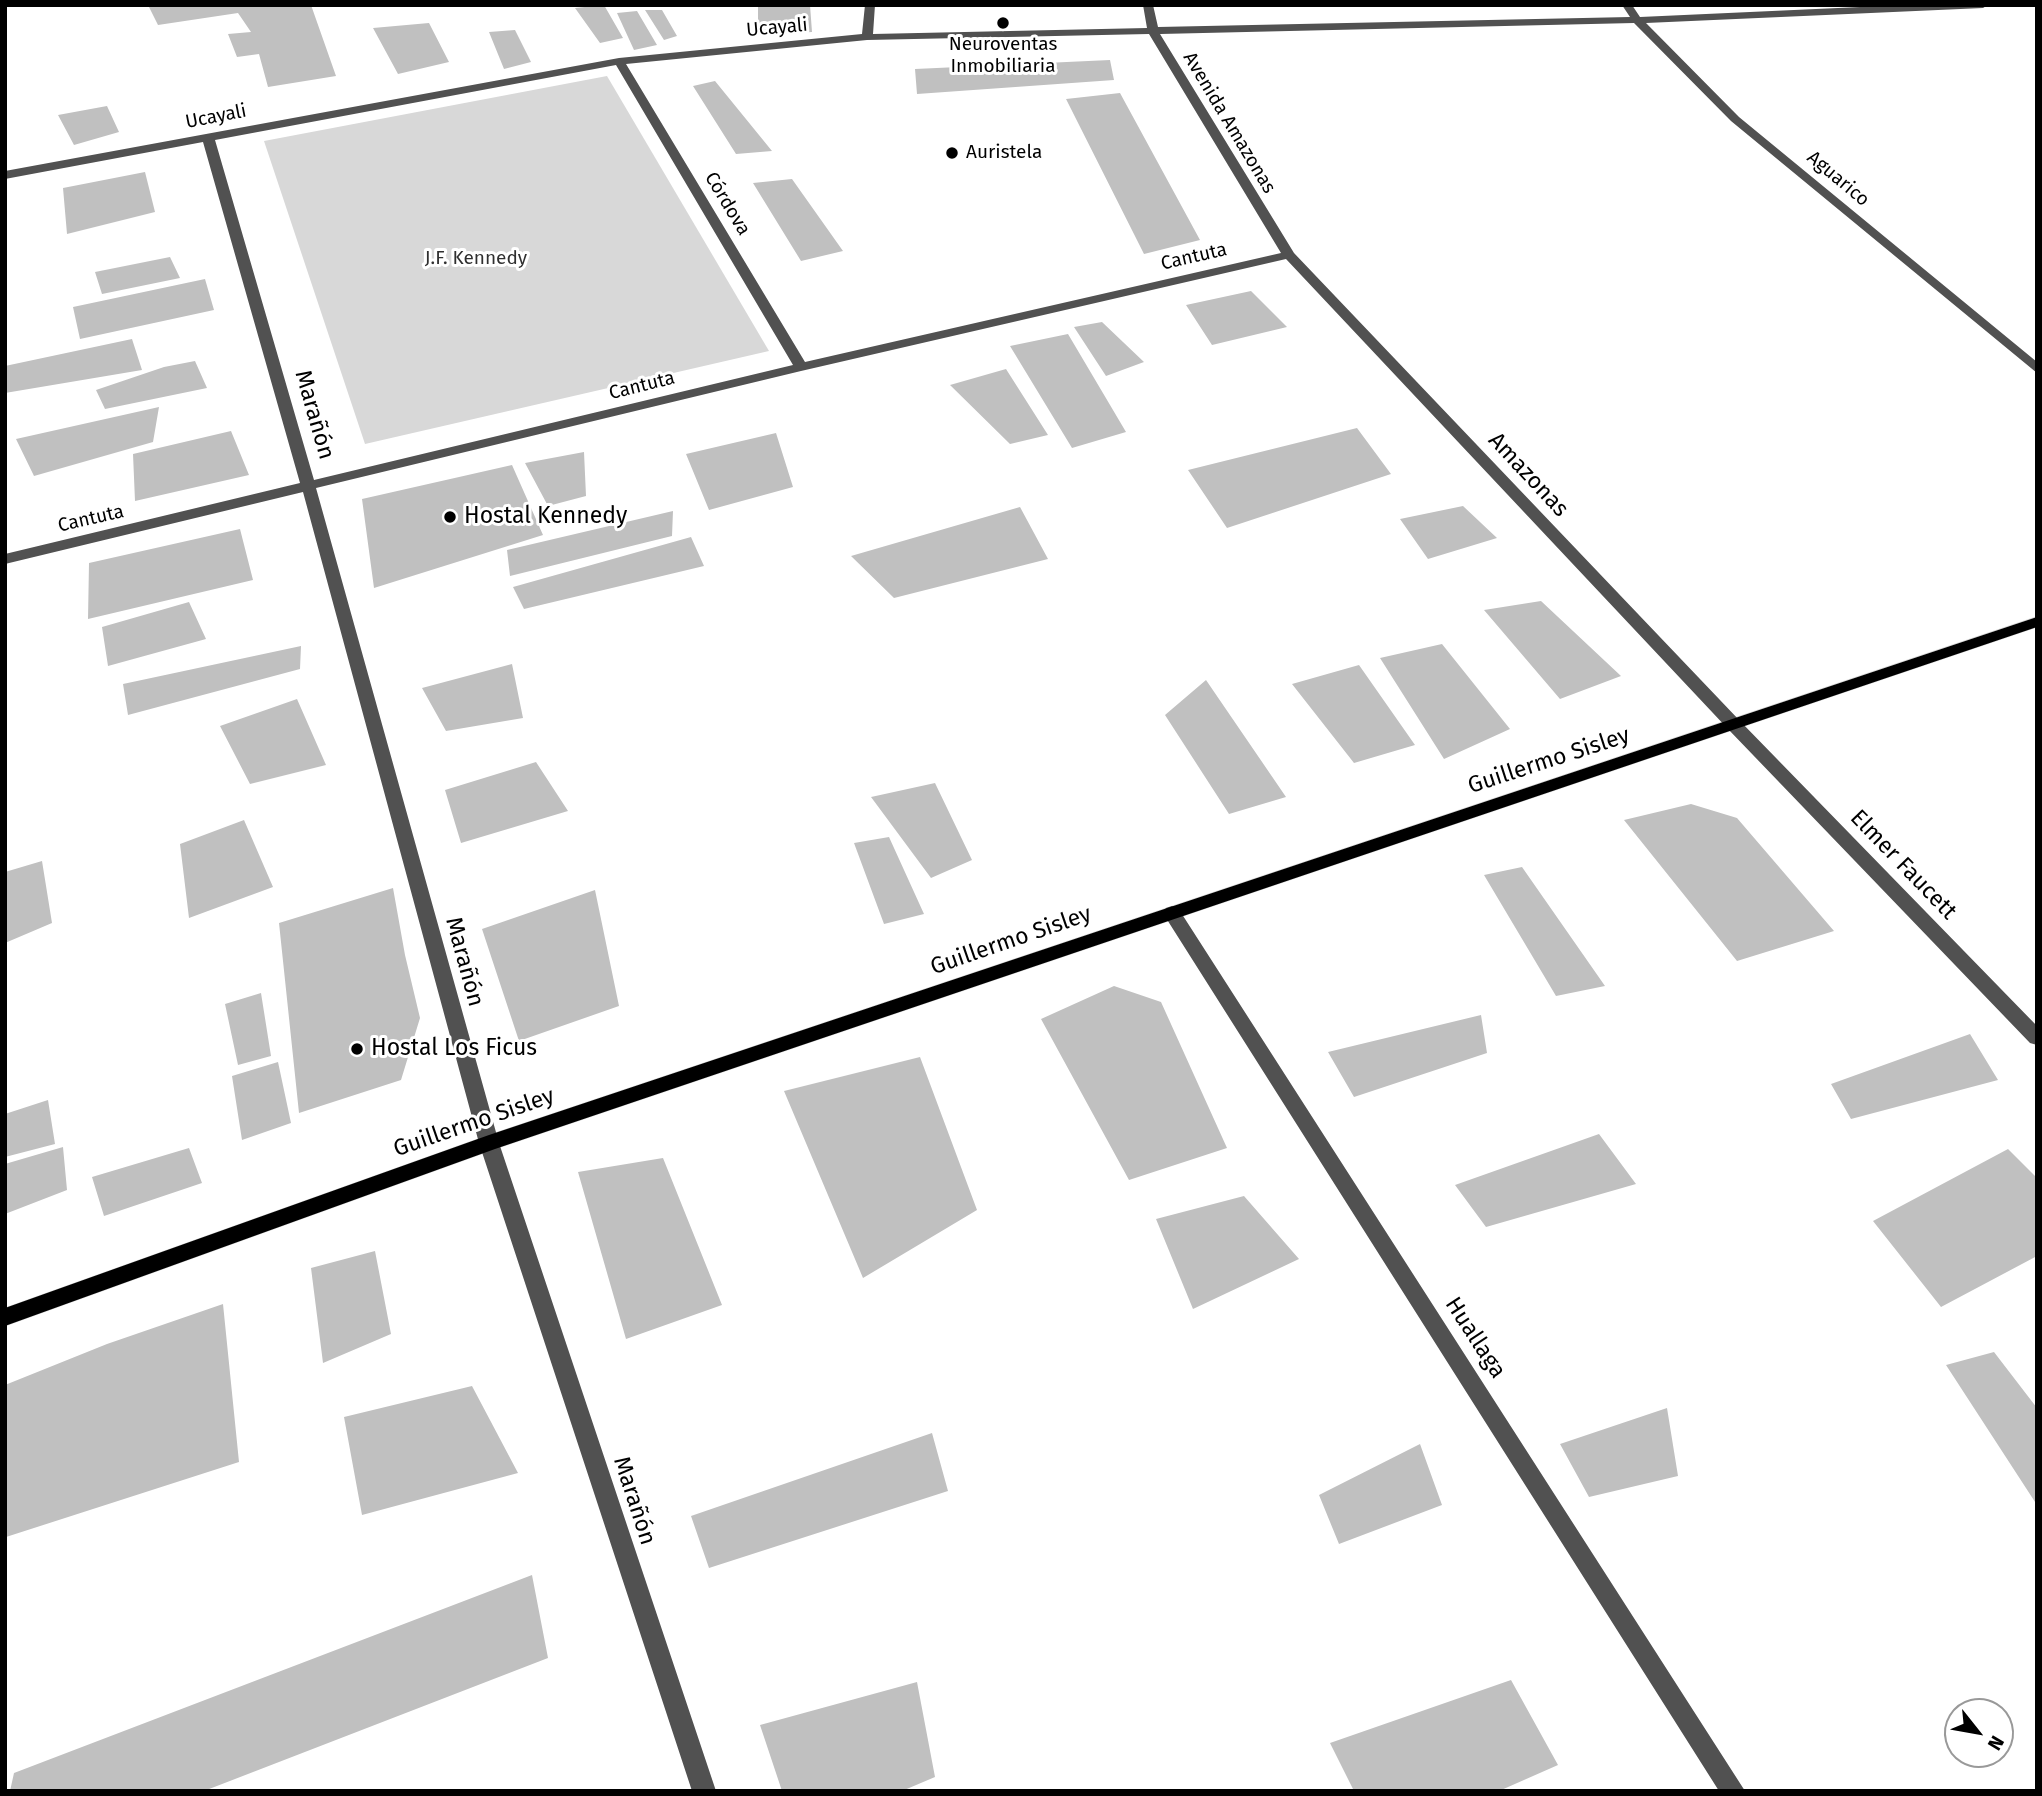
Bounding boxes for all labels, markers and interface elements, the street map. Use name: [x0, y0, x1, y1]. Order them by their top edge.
street label: Ucayali: [745, 14, 809, 42]
marker: Neuroventas Inmobiliaria: [995, 15, 1011, 31]
place label: Neuroventas Inmobiliaria: [949, 34, 1057, 78]
street label: Avenida Amazonas: [1178, 48, 1280, 198]
street label: Ucayali: [184, 100, 248, 134]
place label: Auristela: [966, 142, 1042, 164]
marker: Auristela: [944, 145, 960, 161]
street label: Aguarico: [1802, 146, 1874, 212]
street label: Córdova: [699, 168, 755, 240]
street label: Cantuta: [1159, 238, 1229, 276]
park label: J.F. Kennedy: [425, 248, 527, 270]
street label: Marañón: [288, 367, 340, 463]
street label: Cantuta: [607, 367, 677, 405]
street label: Amazonas: [1482, 427, 1574, 523]
street label: Cantuta: [56, 500, 126, 538]
place label: Hostal Kennedy: [464, 503, 627, 531]
marker: Hostal Kennedy: [442, 509, 458, 525]
street label: Guillermo Sisley: [1465, 722, 1633, 800]
street label: Elmer Faucett: [1844, 804, 1962, 926]
street label: Guillermo Sisley: [927, 901, 1095, 981]
street label: Marañón: [439, 914, 489, 1010]
place label: Hostal Los Ficus: [371, 1035, 537, 1063]
marker: Hostal Los Ficus: [349, 1041, 365, 1057]
street label: Guillermo Sisley: [390, 1083, 558, 1163]
street label: Huallaga: [1439, 1292, 1511, 1384]
street label: Marañón: [607, 1453, 661, 1549]
north arrow: [1944, 1698, 2014, 1768]
text: N: [1983, 1732, 2009, 1754]

